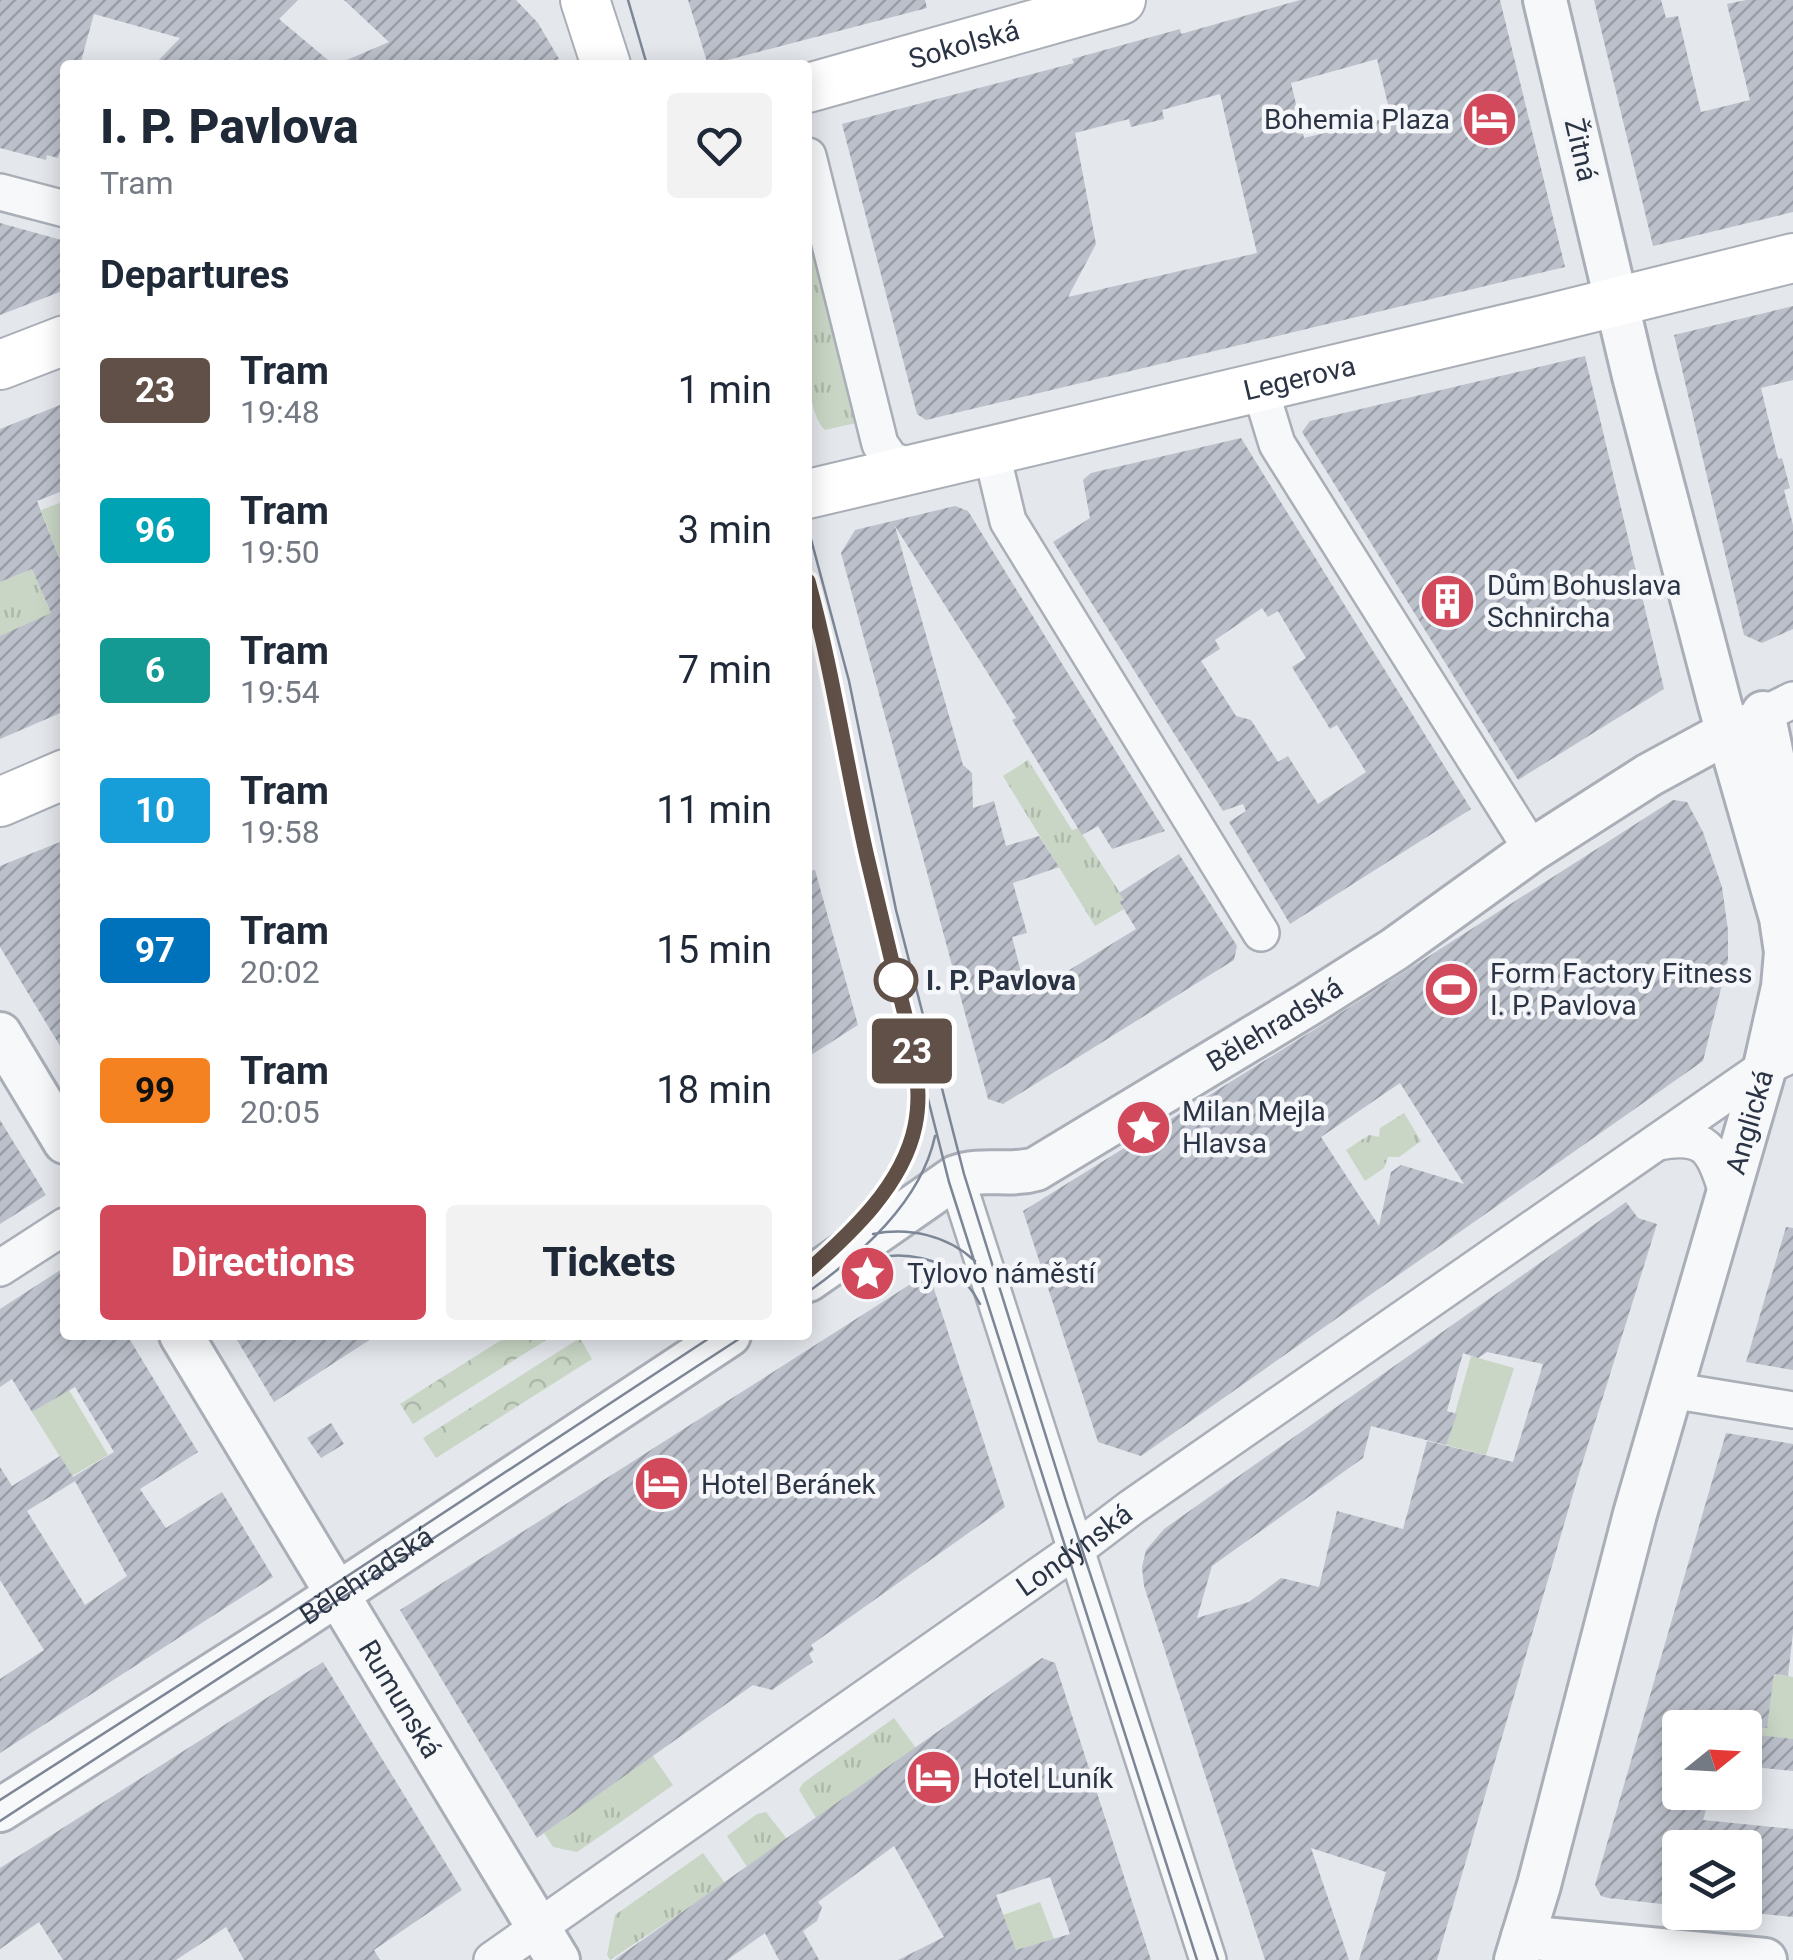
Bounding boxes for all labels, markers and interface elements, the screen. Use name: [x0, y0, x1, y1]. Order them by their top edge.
street label: Sokolská: [905, 13, 1023, 75]
hotel icon: Bohemia Plaza: [1459, 89, 1519, 149]
button: heart: [667, 93, 772, 198]
text: I. P. Pavlova: [100, 98, 359, 155]
place label: Bohemia Plaza: [1264, 103, 1450, 136]
street label: Žitná: [1558, 115, 1604, 185]
text: Tram: [100, 164, 174, 202]
text: Departures: [100, 253, 290, 297]
text: Tram: [240, 349, 329, 393]
street label: Legerova: [1240, 349, 1359, 407]
text: 1 min: [678, 368, 772, 412]
text: 23: [135, 370, 175, 411]
text: 19:48: [240, 393, 320, 431]
text: Tram: [240, 489, 329, 533]
text: 3 min: [678, 508, 772, 552]
text: 96: [135, 510, 175, 551]
text: 19:50: [240, 533, 320, 571]
place label: Dům Bohuslava Schnircha: [1487, 569, 1681, 634]
building icon: Dům Bohuslava Schnircha: [1418, 571, 1478, 631]
text: Tram: [240, 629, 329, 673]
text: 7 min: [678, 648, 772, 692]
text: 6: [145, 650, 165, 691]
text: 19:54: [240, 673, 320, 711]
text: Tram: [240, 769, 329, 813]
text: 11 min: [656, 788, 772, 832]
text: 10: [135, 790, 175, 831]
text: 19:58: [240, 813, 320, 851]
text: Tram: [240, 909, 329, 953]
text: 15 min: [656, 928, 772, 972]
text: 97: [135, 930, 175, 971]
text: 20:02: [240, 953, 320, 991]
place label: Form Factory Fitness I. P. Pavlova: [1490, 957, 1753, 1022]
marker: I. P. Pavlova: [875, 959, 917, 1001]
sports icon: Form Factory Fitness I. P. Pavlova: [1421, 959, 1481, 1019]
place label: I. P. Pavlova: [926, 964, 1076, 997]
street label: Bělehradská: [1200, 970, 1349, 1078]
line badge: 23: [867, 1018, 957, 1084]
text: 23: [892, 1031, 932, 1072]
text: Tram: [240, 1049, 329, 1093]
street label: Anglická: [1718, 1066, 1780, 1178]
text: 18 min: [656, 1068, 772, 1112]
text: 99: [135, 1070, 175, 1111]
text: 20:05: [240, 1093, 320, 1131]
place label: Milan Mejla Hlavsa: [1182, 1095, 1326, 1160]
place icon: Milan Mejla Hlavsa: [1113, 1097, 1173, 1157]
button: Directions: [100, 1205, 426, 1320]
button: Tickets: [446, 1205, 772, 1320]
place icon: Tylovo náměstí: [838, 1243, 898, 1303]
place label: Tylovo náměstí: [907, 1257, 1097, 1290]
hotel icon: Hotel Beránek: [632, 1454, 692, 1514]
place label: Hotel Beránek: [701, 1468, 876, 1501]
street label: Londýnská: [1010, 1497, 1138, 1603]
street label: Bělehradská: [293, 1519, 439, 1631]
street label: Rumunská: [352, 1634, 449, 1764]
north arrow: [1662, 1710, 1762, 1810]
map controls: [1662, 1710, 1762, 1930]
hotel icon: Hotel Luník: [904, 1748, 964, 1808]
place label: Hotel Luník: [973, 1762, 1114, 1795]
button: layers: [1662, 1830, 1762, 1930]

